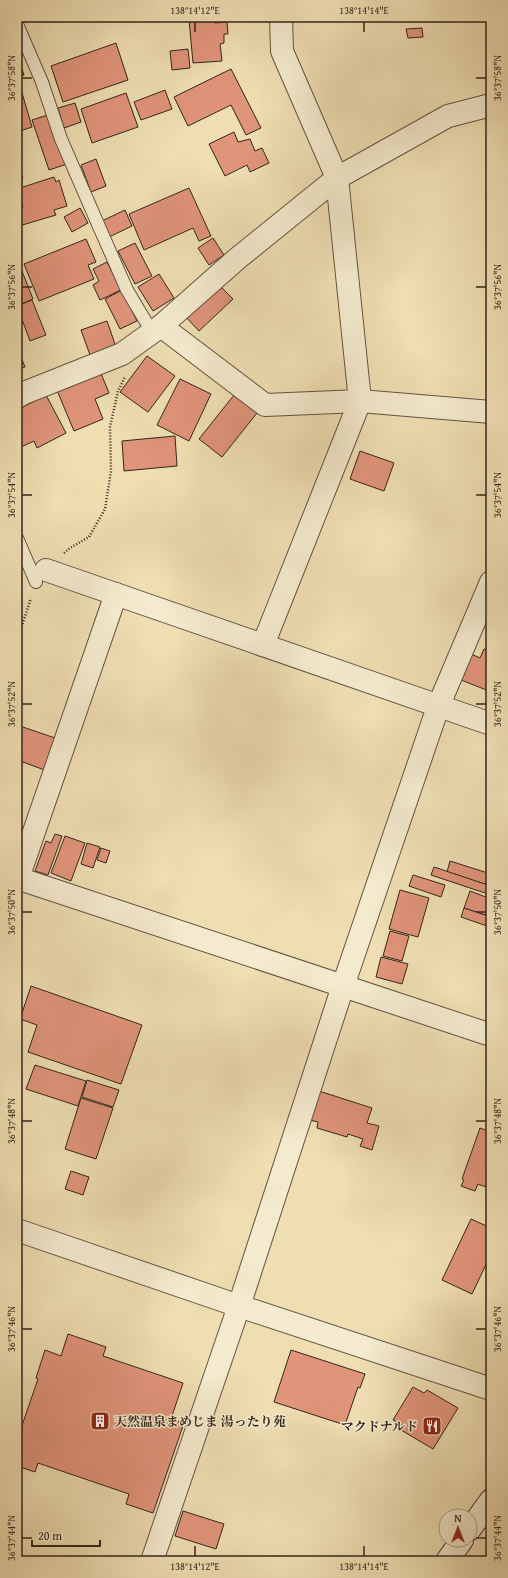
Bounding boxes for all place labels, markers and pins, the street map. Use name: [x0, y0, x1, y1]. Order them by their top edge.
building icon: 天然温泉まめじま 湯ったり苑: [89, 1410, 111, 1432]
place label: 天然温泉まめじま 湯ったり苑: [114, 1412, 286, 1431]
restaurant icon: マクドナルド: [421, 1415, 443, 1437]
place label: マクドナルド: [341, 1417, 418, 1436]

